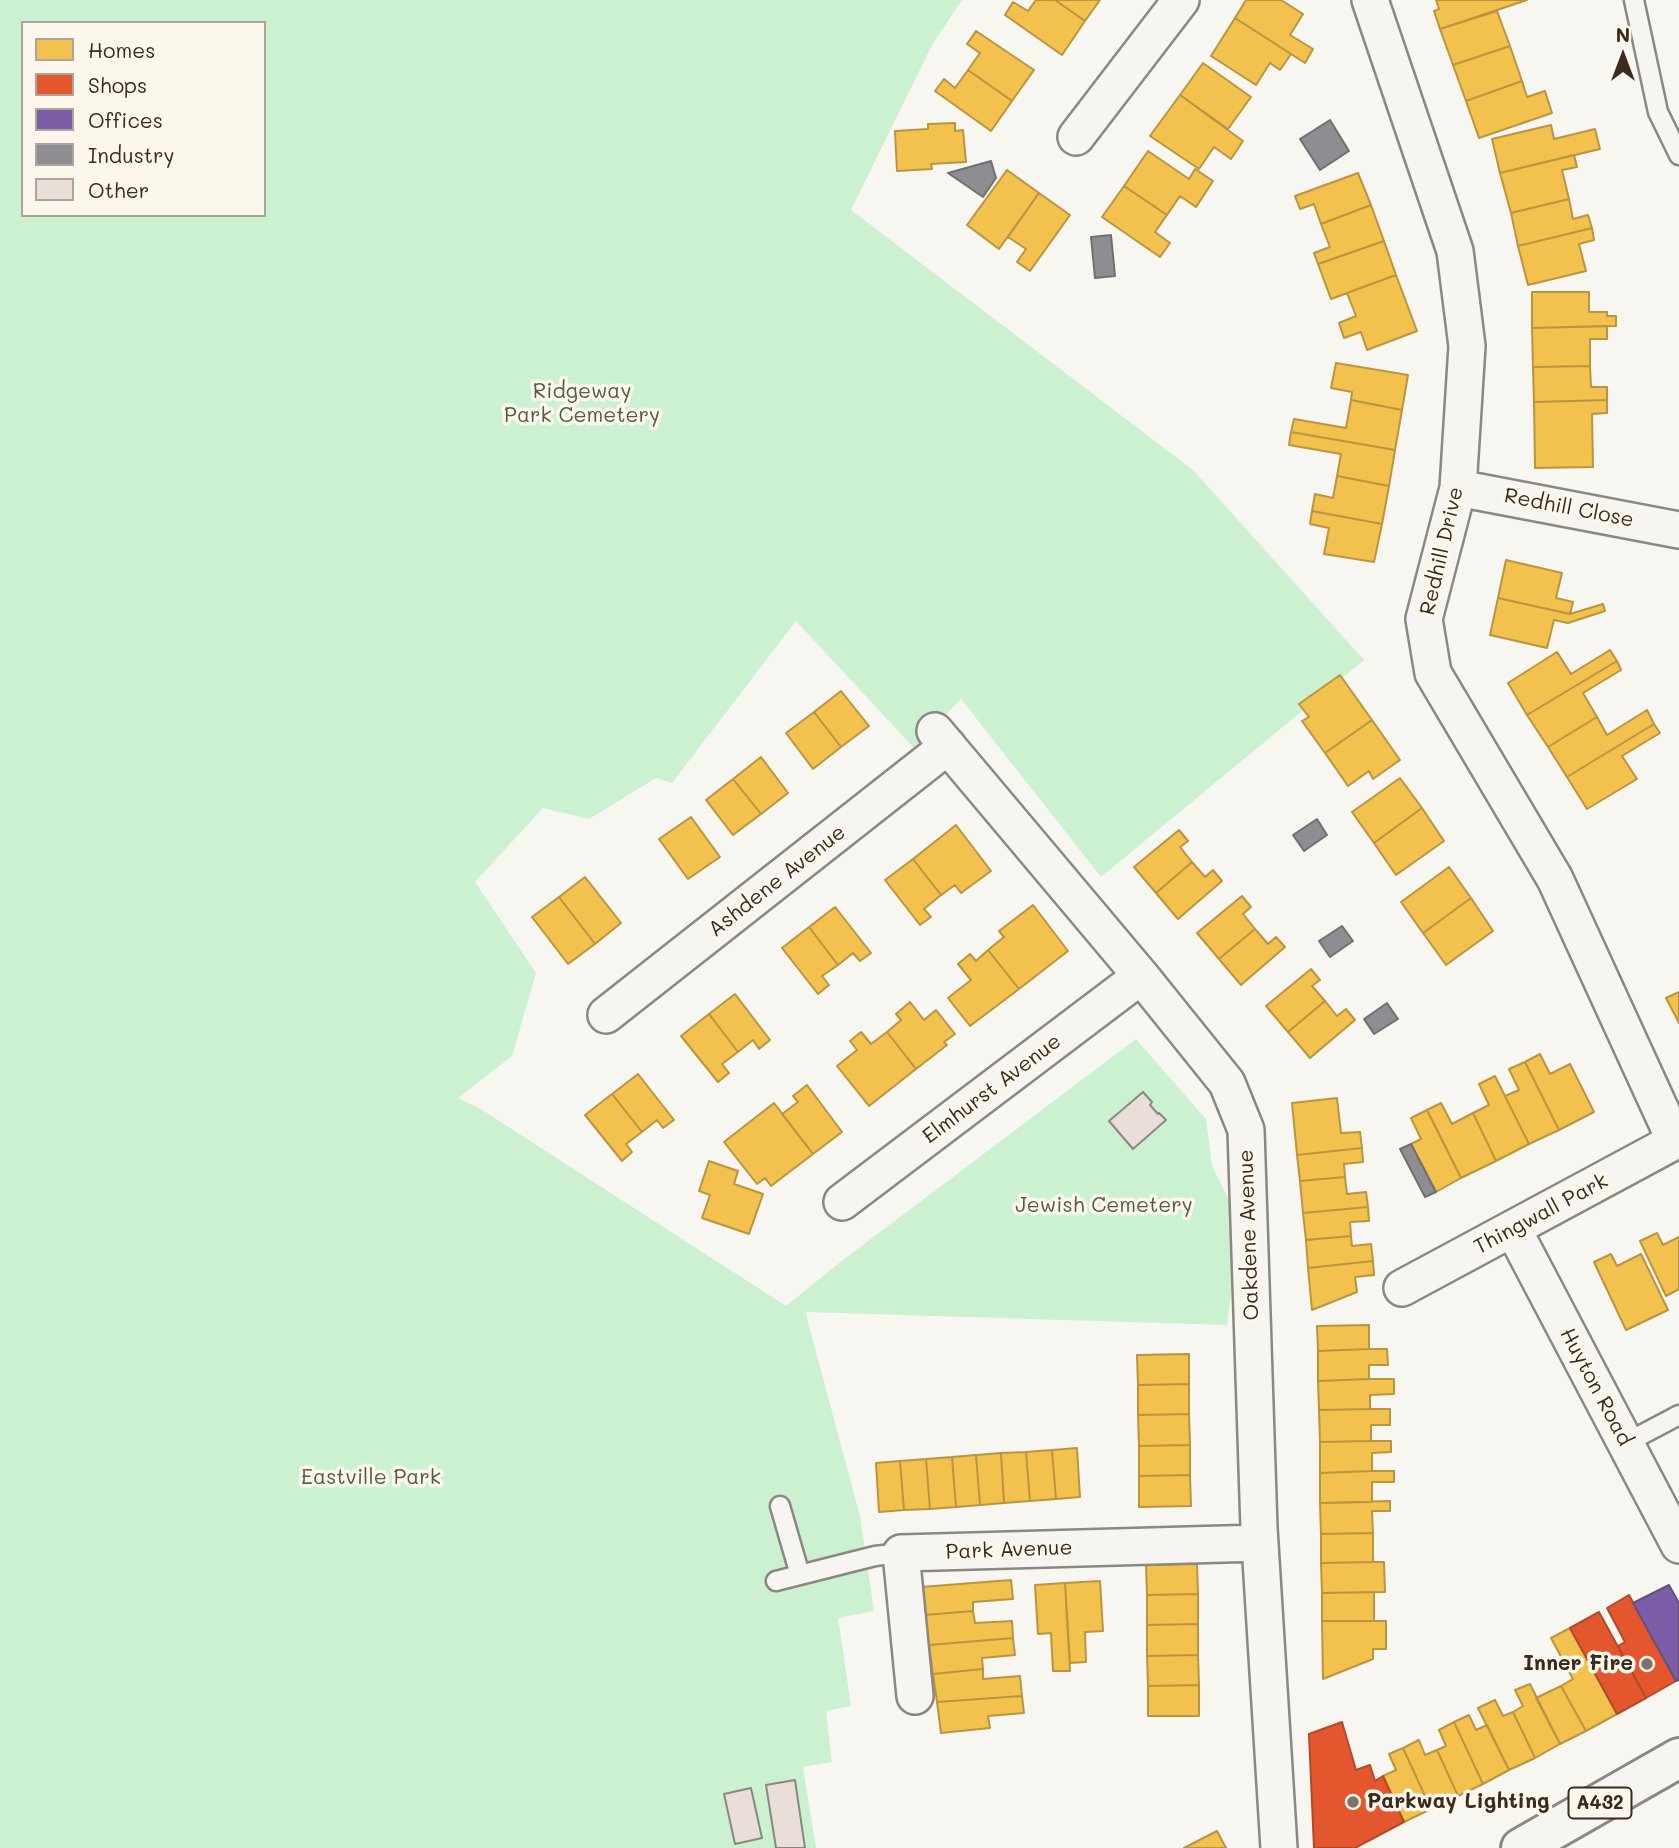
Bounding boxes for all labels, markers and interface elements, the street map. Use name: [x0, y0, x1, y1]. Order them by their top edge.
legend: [21, 21, 266, 217]
north arrow: [1588, 21, 1658, 91]
text: N: [1616, 22, 1630, 47]
text: Homes: [88, 36, 155, 63]
text: Shops: [88, 71, 147, 98]
text: Offices: [88, 106, 163, 133]
text: Industry: [88, 141, 175, 168]
text: Other: [88, 176, 149, 203]
park label: Ridgeway Park Cemetery: [504, 379, 660, 429]
street label: Redhill Close: [1502, 483, 1636, 533]
street label: Redhill Drive: [1415, 484, 1469, 618]
street label: Ashdene Avenue: [703, 820, 851, 942]
street label: Elmhurst Avenue: [918, 1029, 1066, 1149]
street label: Oakdene Avenue: [1233, 1149, 1265, 1321]
street label: Thingwall Park: [1470, 1168, 1612, 1260]
park label: Jewish Cemetery: [1015, 1193, 1193, 1219]
street label: Huyton Road: [1554, 1324, 1638, 1450]
park label: Eastville Park: [301, 1465, 441, 1491]
street label: Park Avenue: [945, 1535, 1073, 1565]
place label: Inner Fire: [1523, 1651, 1633, 1677]
marker: Inner Fire: [1639, 1656, 1655, 1672]
road number: A432: [1568, 1787, 1632, 1818]
place label: Parkway Lighting: [1367, 1789, 1549, 1815]
marker: Parkway Lighting: [1345, 1794, 1361, 1810]

